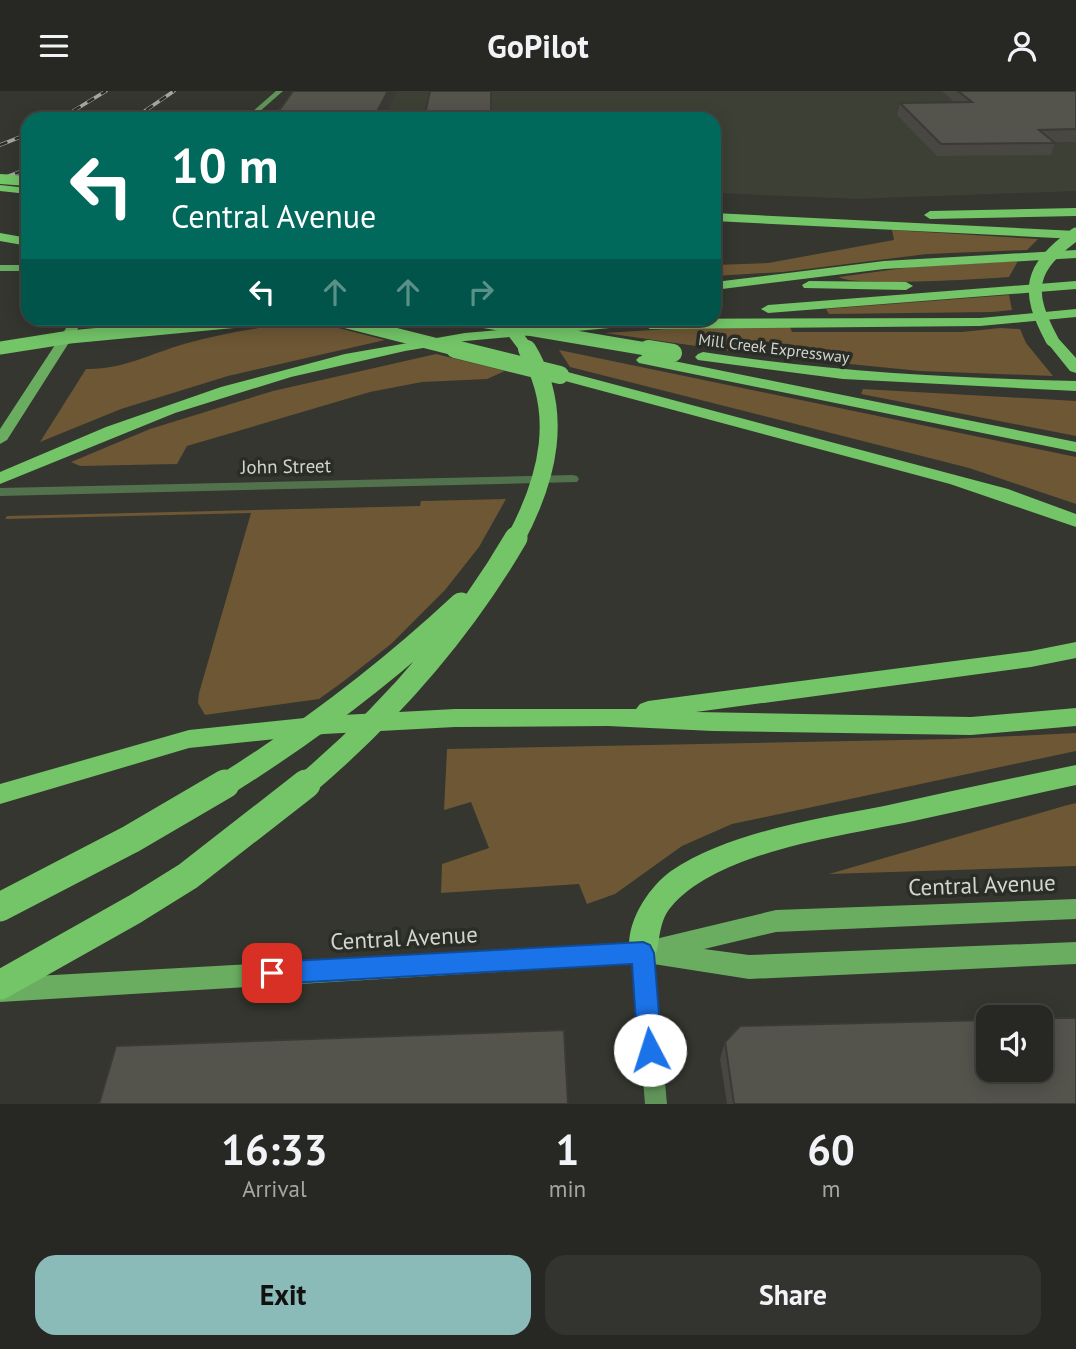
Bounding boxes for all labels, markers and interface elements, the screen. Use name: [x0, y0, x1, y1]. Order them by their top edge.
text: GoPilot: [487, 25, 589, 67]
icon: menu: [35, 27, 73, 65]
icon: person: [1003, 27, 1041, 65]
text: 10 m: [171, 133, 278, 197]
icon: left: [56, 140, 147, 231]
text: Central Avenue: [171, 195, 376, 237]
icon: left: [243, 273, 281, 311]
icon: ahead: [316, 273, 354, 311]
icon: ahead: [389, 273, 427, 311]
icon: right: [462, 273, 500, 311]
street label: Mill Creek Expressway: [697, 329, 851, 367]
street label: John Street: [240, 453, 332, 479]
street label: Central Avenue: [908, 867, 1056, 902]
street label: Central Avenue: [330, 919, 478, 956]
pin: [242, 943, 302, 1003]
icon: arrive: [253, 954, 291, 992]
map controls: [976, 1005, 1053, 1082]
button: sound: [976, 1005, 1053, 1082]
position arrow: [613, 1013, 687, 1087]
text: 16:33: [221, 1122, 328, 1177]
text: 1: [556, 1122, 579, 1177]
text: 60: [807, 1122, 855, 1177]
text: Arrival: [242, 1174, 307, 1203]
text: min: [549, 1174, 586, 1203]
text: m: [822, 1174, 840, 1203]
button: Exit: [35, 1255, 531, 1335]
button: Share: [545, 1255, 1041, 1335]

